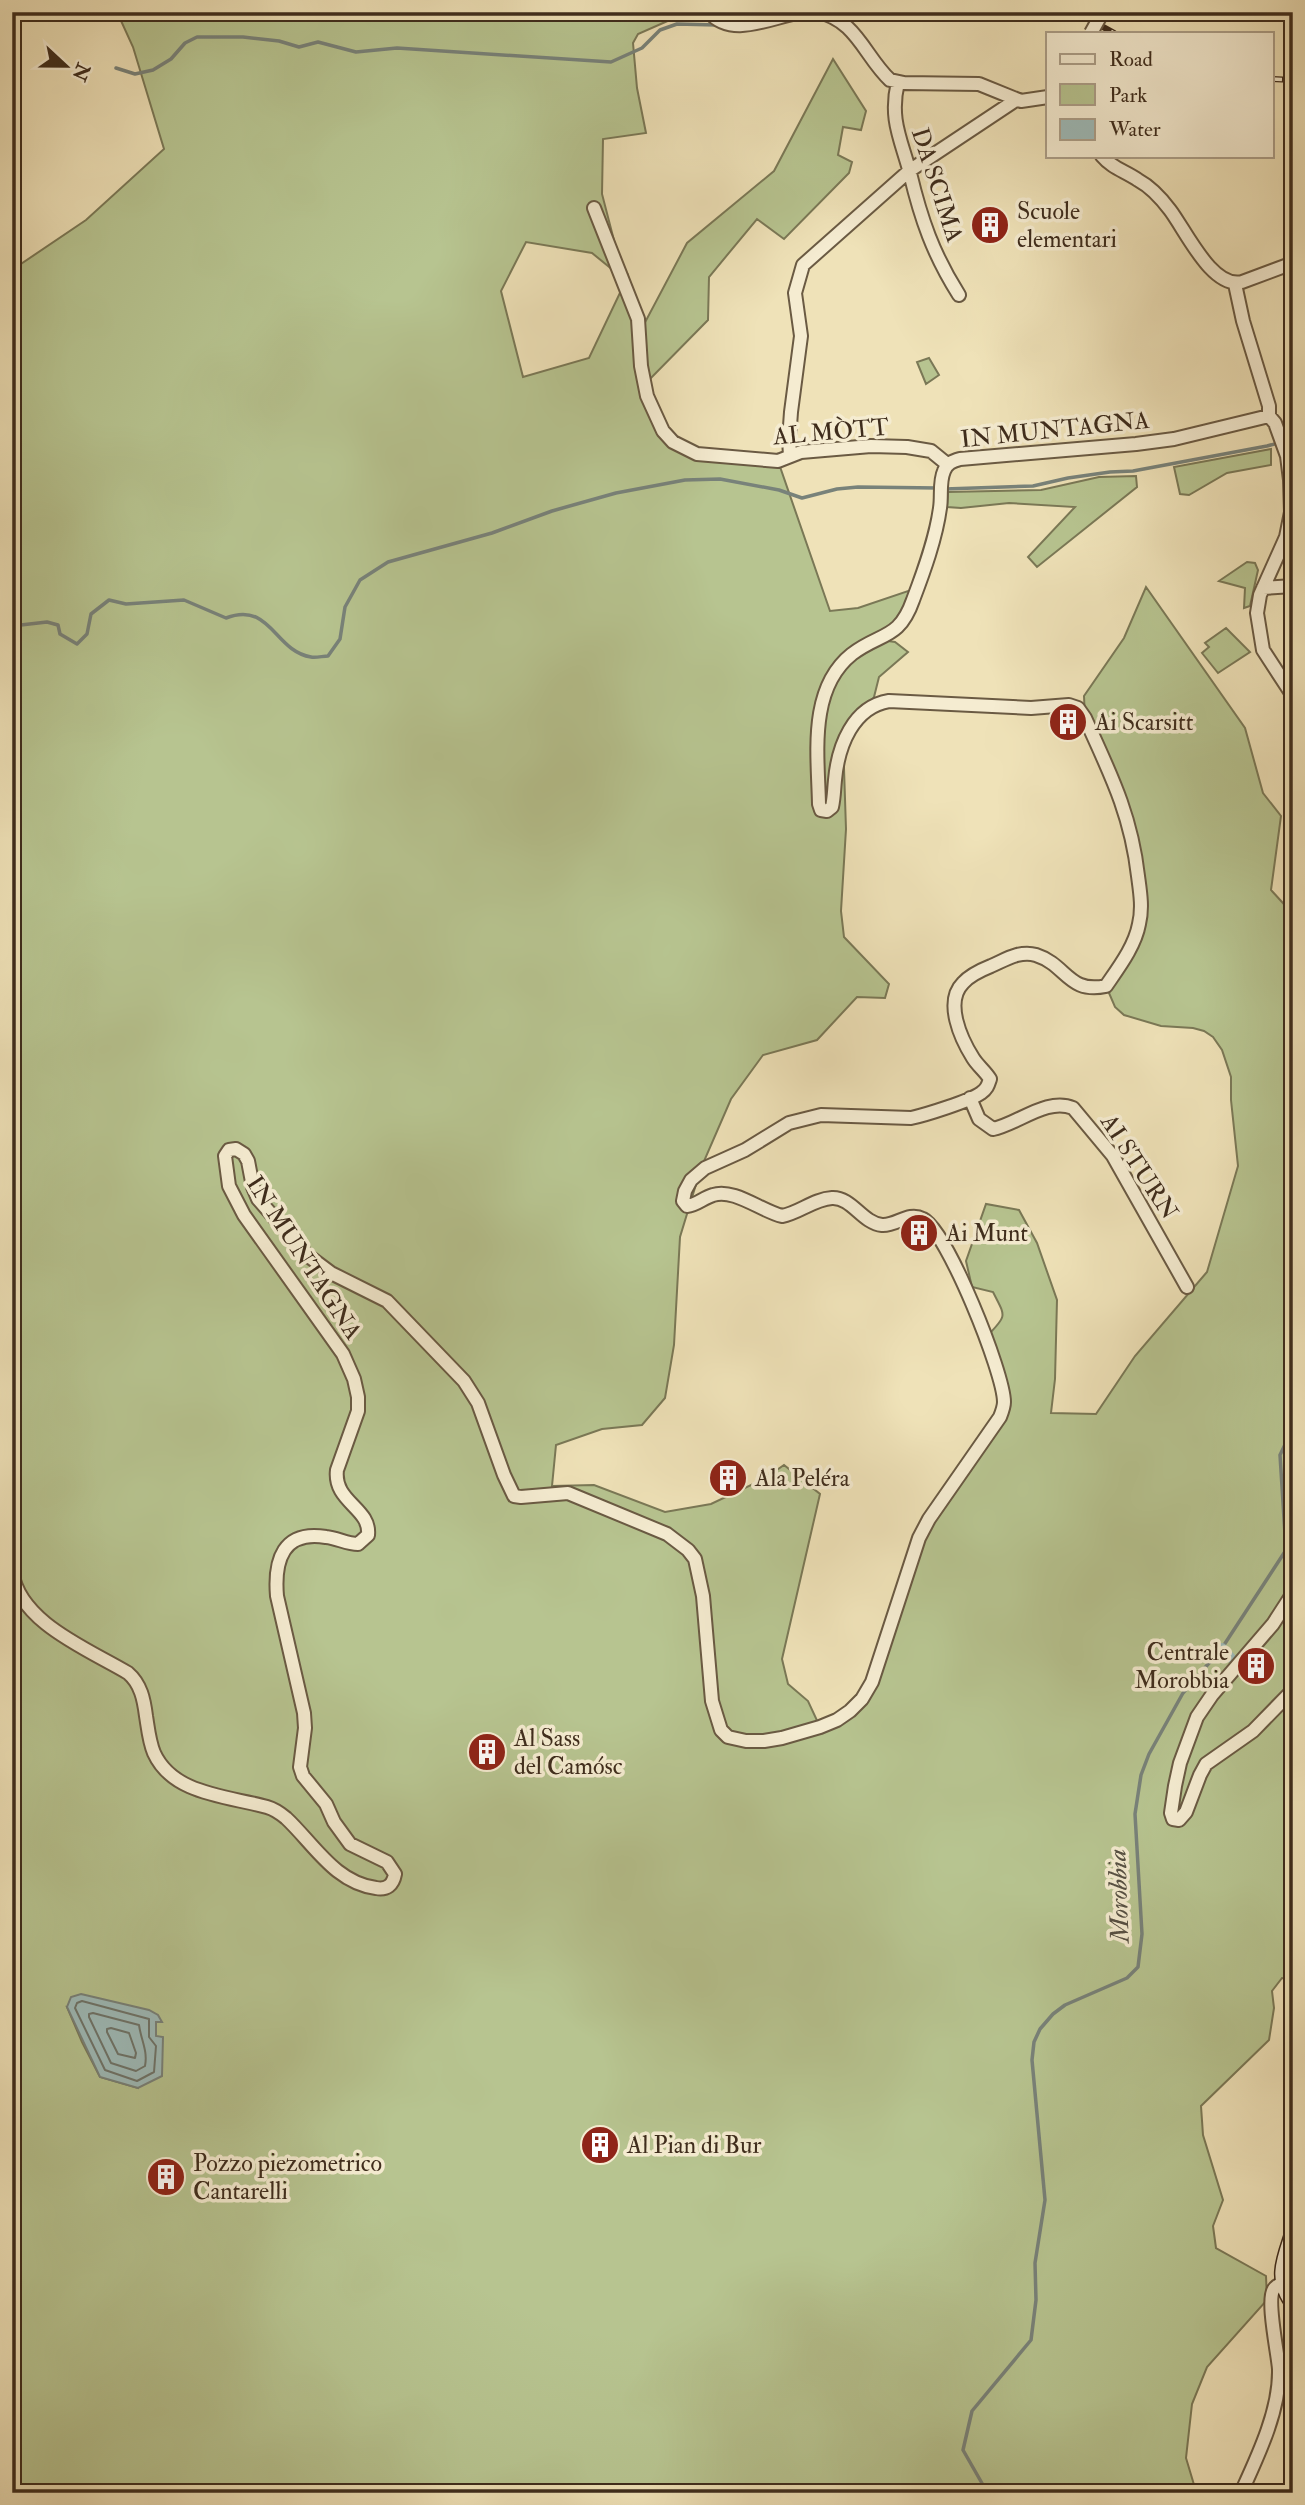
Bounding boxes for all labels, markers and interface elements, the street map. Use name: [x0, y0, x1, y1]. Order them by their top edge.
north arrow: [32, 32, 102, 102]
legend: [1046, 32, 1274, 158]
text: Road: [1109, 46, 1154, 73]
text: N: [66, 59, 96, 85]
text: Park: [1109, 82, 1147, 109]
text: Water: [1108, 116, 1161, 143]
street label: DA SCIMA: [904, 124, 970, 246]
place label: Scuole elementari: [1017, 196, 1117, 255]
building icon: Scuole elementari: [969, 204, 1011, 246]
street label: IN MUNTAGNA: [959, 405, 1151, 455]
street label: AL MÒTT: [771, 410, 890, 453]
building icon: Ai Scarsitt: [1047, 701, 1089, 743]
place label: Ai Scarsitt: [1094, 707, 1194, 738]
street label: AI STURN: [1093, 1107, 1185, 1226]
street label: IN MUNTAGNA: [239, 1170, 369, 1346]
building icon: Ai Munt: [898, 1212, 940, 1254]
place label: Ai Munt: [945, 1218, 1028, 1249]
building icon: Ala Peléra: [707, 1457, 749, 1499]
place label: Ala Peléra: [754, 1463, 851, 1494]
place label: Centrale Morobbia: [1135, 1637, 1230, 1696]
building icon: Centrale Morobbia: [1235, 1645, 1277, 1687]
place label: Al Sass del Camósc: [513, 1723, 623, 1782]
building icon: Al Sass del Camósc: [466, 1731, 508, 1773]
water label: Morobbia: [1101, 1849, 1137, 1945]
building icon: Al Pian di Bur: [579, 2124, 621, 2166]
place label: Al Pian di Bur: [626, 2130, 761, 2161]
place label: Pozzo piezometrico Cantarelli: [193, 2148, 382, 2207]
building icon: Pozzo piezometrico Cantarelli: [145, 2156, 187, 2198]

